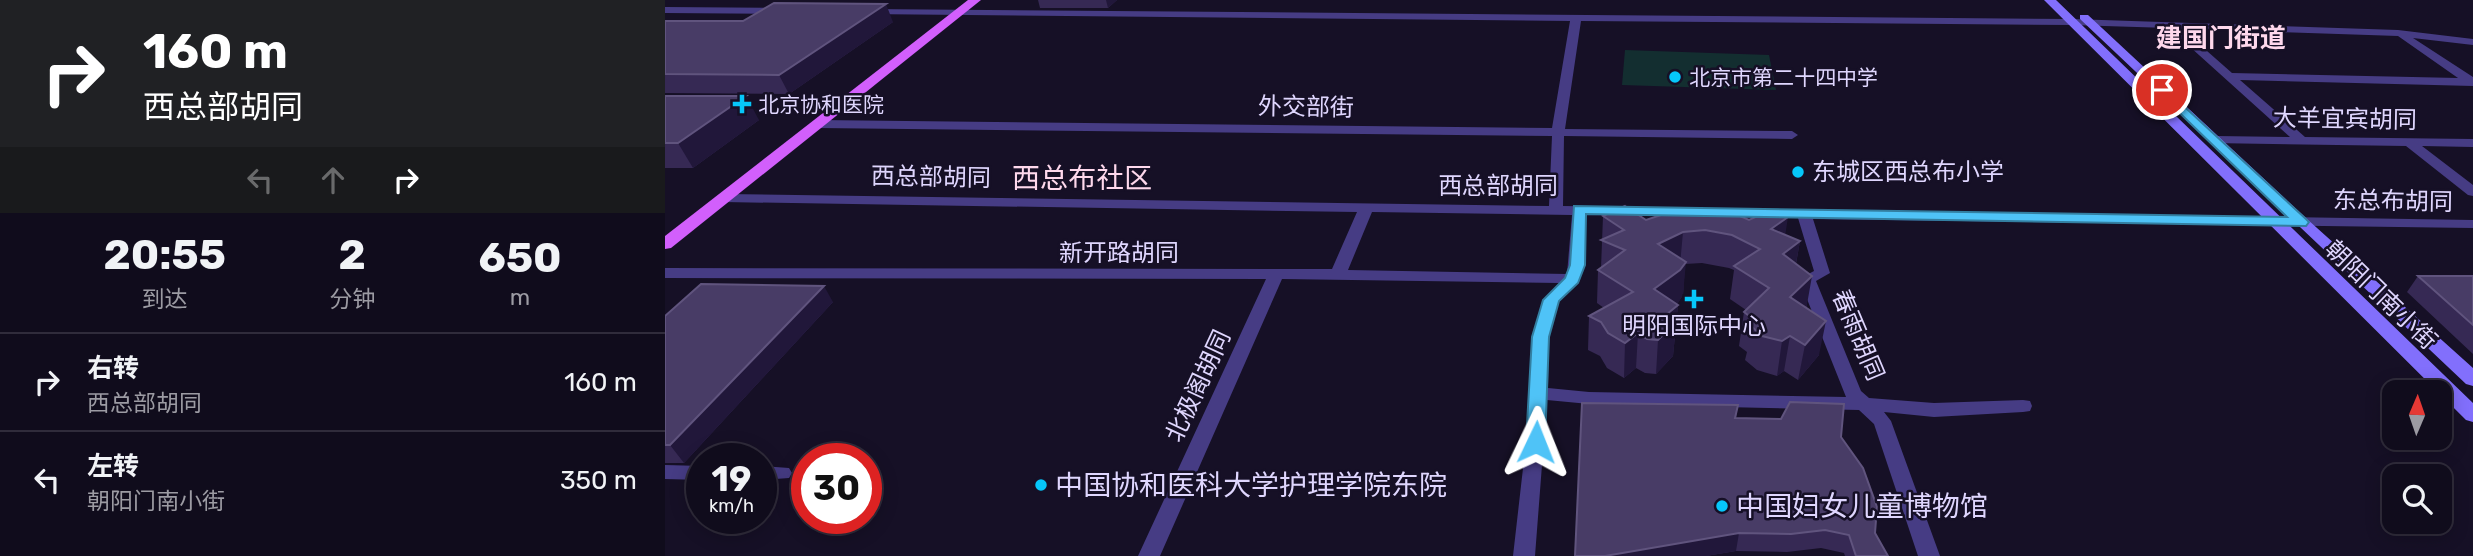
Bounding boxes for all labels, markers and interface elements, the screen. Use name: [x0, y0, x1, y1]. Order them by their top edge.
text: 160 m: [143, 22, 288, 80]
district label: 建国门街道: [2156, 23, 2286, 54]
icon: right: [28, 28, 119, 119]
pin: [2132, 60, 2192, 120]
place label: 北京市第二十四中学: [1689, 65, 1878, 90]
marker: 北京市第二十四中学: [1667, 69, 1683, 85]
icon: arrive: [2143, 71, 2181, 109]
text: 西总部胡同: [143, 88, 303, 126]
place label: 北京协和医院: [758, 92, 884, 117]
street label: 外交部街: [1258, 92, 1354, 122]
marker: 北京协和医院: [732, 94, 752, 114]
street label: 大羊宜宾胡同: [2273, 104, 2417, 134]
place label: 东城区西总布小学: [1812, 158, 2004, 186]
icon: left: [241, 161, 279, 199]
icon: ahead: [314, 161, 352, 199]
icon: right: [387, 161, 425, 199]
street label: 西总部胡同: [871, 162, 991, 192]
district label: 西总布社区: [1012, 162, 1152, 195]
marker: 东城区西总布小学: [1790, 164, 1806, 180]
street label: 西总部胡同: [1438, 172, 1558, 200]
street label: 东总布胡同: [2333, 186, 2453, 216]
text: 20:55: [103, 230, 226, 280]
text: 2: [339, 230, 366, 280]
text: 650: [479, 233, 562, 283]
street label: 朝阳门南小街: [2319, 235, 2443, 355]
street label: 新开路胡同: [1059, 239, 1179, 267]
text: m: [510, 283, 530, 311]
text: 到达: [142, 285, 188, 313]
text: 分钟: [329, 285, 375, 313]
street label: 春雨胡同: [1826, 285, 1890, 385]
marker: 明阳国际中心: [1684, 289, 1704, 309]
place label: 明阳国际中心: [1622, 312, 1766, 340]
street label: 北极阁胡同: [1160, 326, 1236, 446]
text: 右转: [87, 353, 139, 384]
icon: right: [28, 363, 66, 401]
text: 160 m: [564, 367, 637, 398]
north arrow: [2382, 380, 2452, 450]
map controls: [2382, 380, 2452, 534]
text: 西总部胡同: [87, 389, 202, 417]
position arrow: [1499, 405, 1573, 479]
speed limit sign: 30: [791, 443, 882, 534]
text: 左转: [87, 451, 139, 482]
text: 19: [712, 458, 751, 500]
icon: left: [28, 461, 66, 499]
button: search: [2382, 464, 2452, 534]
text: 350 m: [560, 465, 637, 496]
place label: 中国协和医科大学护理学院东院: [1055, 469, 1447, 502]
marker: 中国协和医科大学护理学院东院: [1033, 477, 1049, 493]
text: 朝阳门南小街: [87, 487, 225, 515]
place label: 中国妇女儿童博物馆: [1736, 490, 1988, 523]
text: km/h: [709, 495, 754, 517]
marker: 中国妇女儿童博物馆: [1714, 498, 1730, 514]

